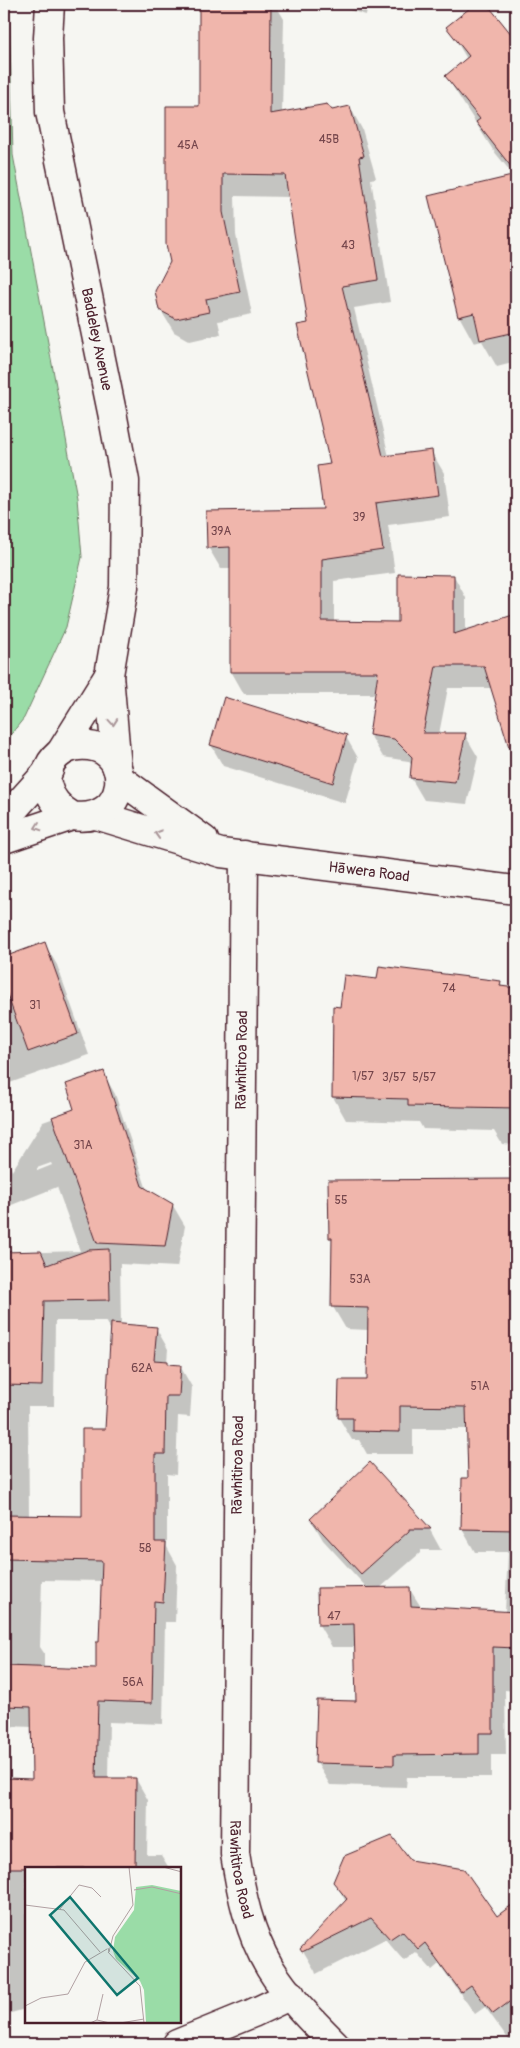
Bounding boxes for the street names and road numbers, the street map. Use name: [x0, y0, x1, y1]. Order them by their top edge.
street label: Baddeley Avenue: [77, 286, 117, 393]
street label: Hāwera Road: [328, 857, 411, 886]
street label: Rāwhitiroa Road: [232, 1010, 252, 1110]
street label: Rāwhitiroa Road: [228, 1415, 248, 1515]
street label: Rāwhitiroa Road: [226, 1820, 258, 1921]

